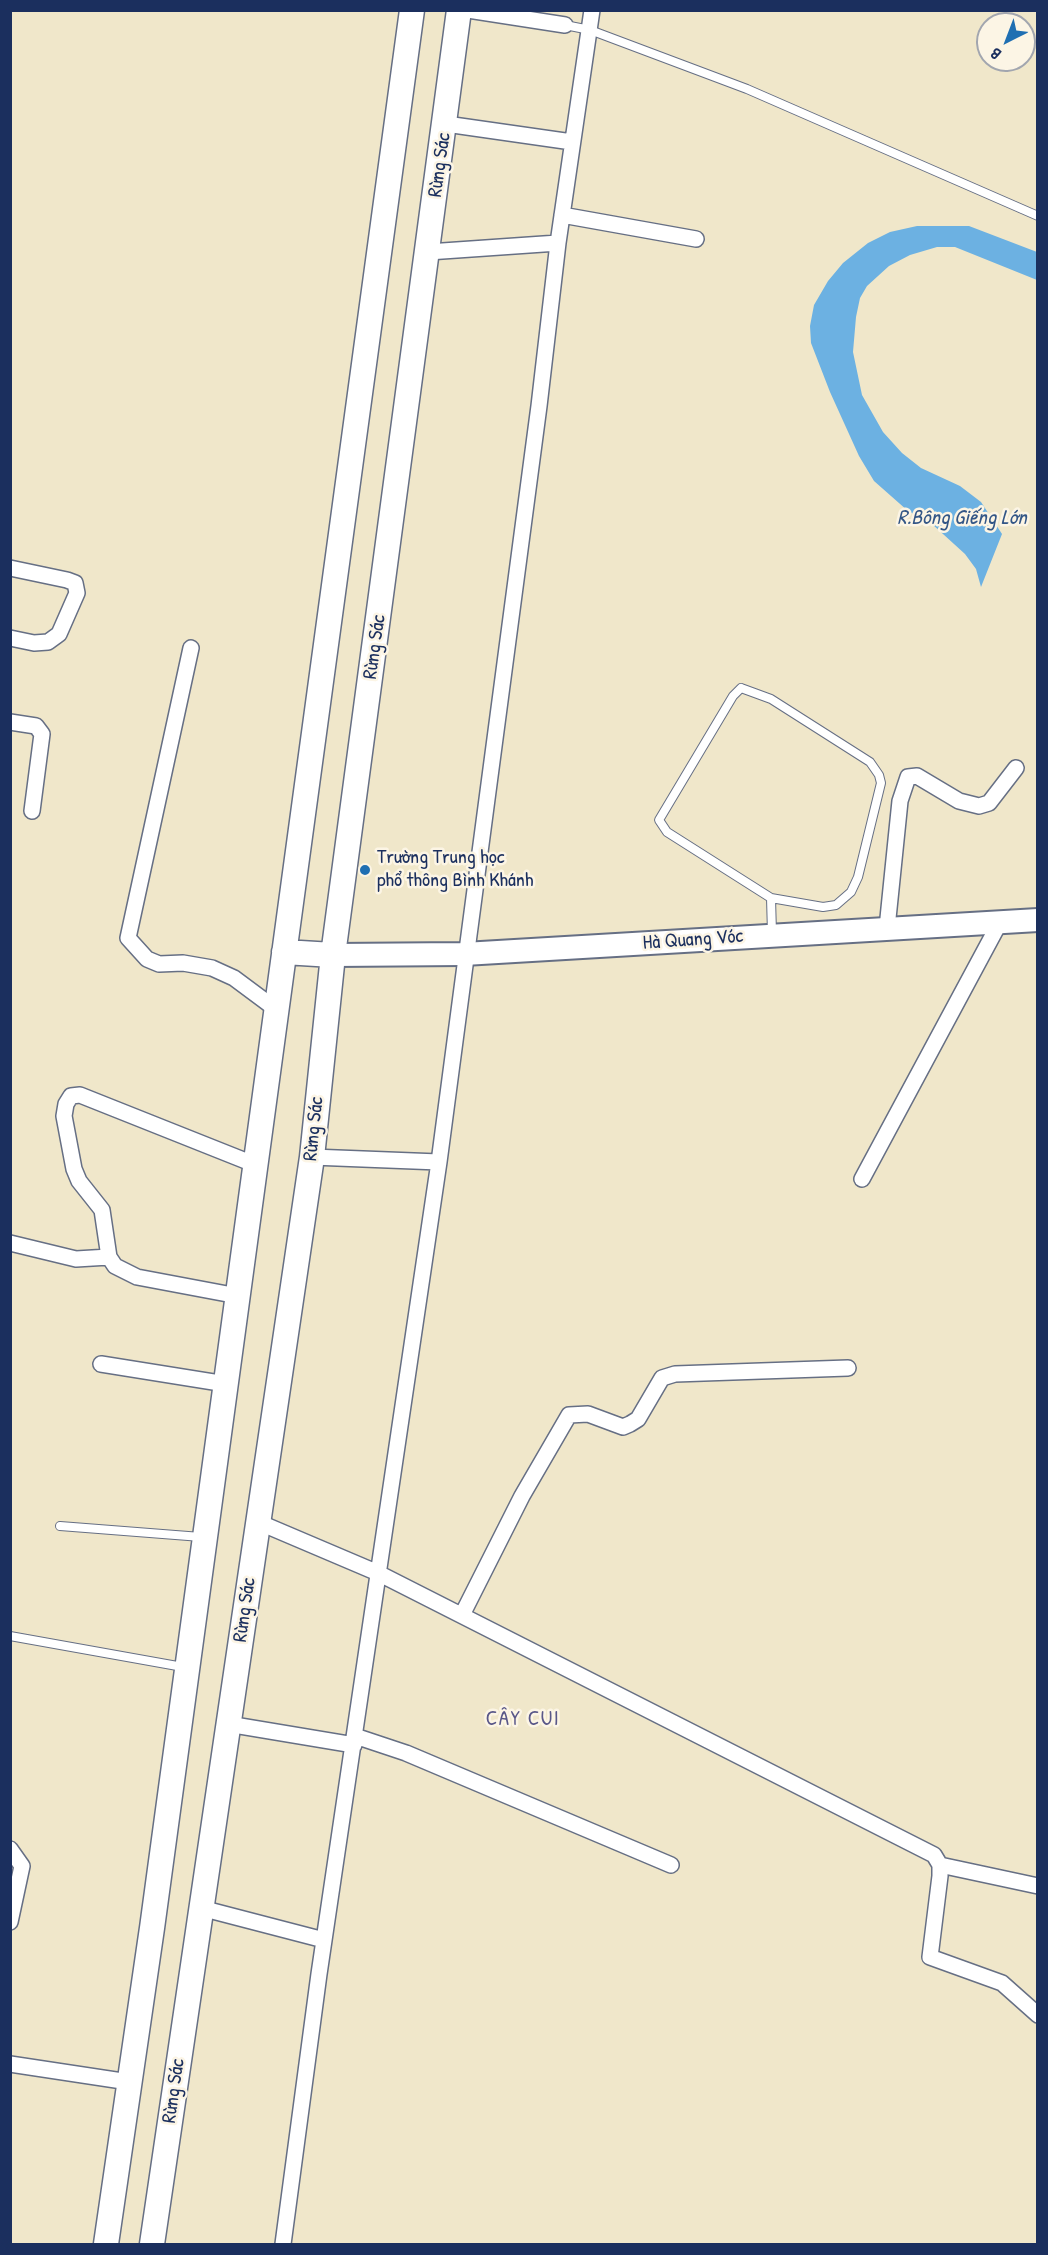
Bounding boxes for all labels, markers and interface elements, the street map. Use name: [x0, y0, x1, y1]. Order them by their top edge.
north arrow: [976, 12, 1036, 72]
text: B: [985, 43, 1006, 65]
street label: Rừng Sác: [424, 131, 456, 199]
water label: R.Bông Giếng Lớn: [897, 505, 1027, 531]
street label: Rừng Sác: [359, 613, 391, 681]
place label: Trường Trung học phổ thông Bình Khánh: [377, 846, 533, 893]
marker: Trường Trung học phổ thông Bình Khánh: [358, 863, 372, 877]
street label: Hà Quang Vóc: [642, 925, 744, 955]
street label: Rừng Sác: [299, 1096, 329, 1162]
street label: Rừng Sác: [229, 1576, 261, 1644]
district label: CÂY CUI: [486, 1706, 560, 1732]
street label: Rừng Sác: [158, 2057, 190, 2125]

